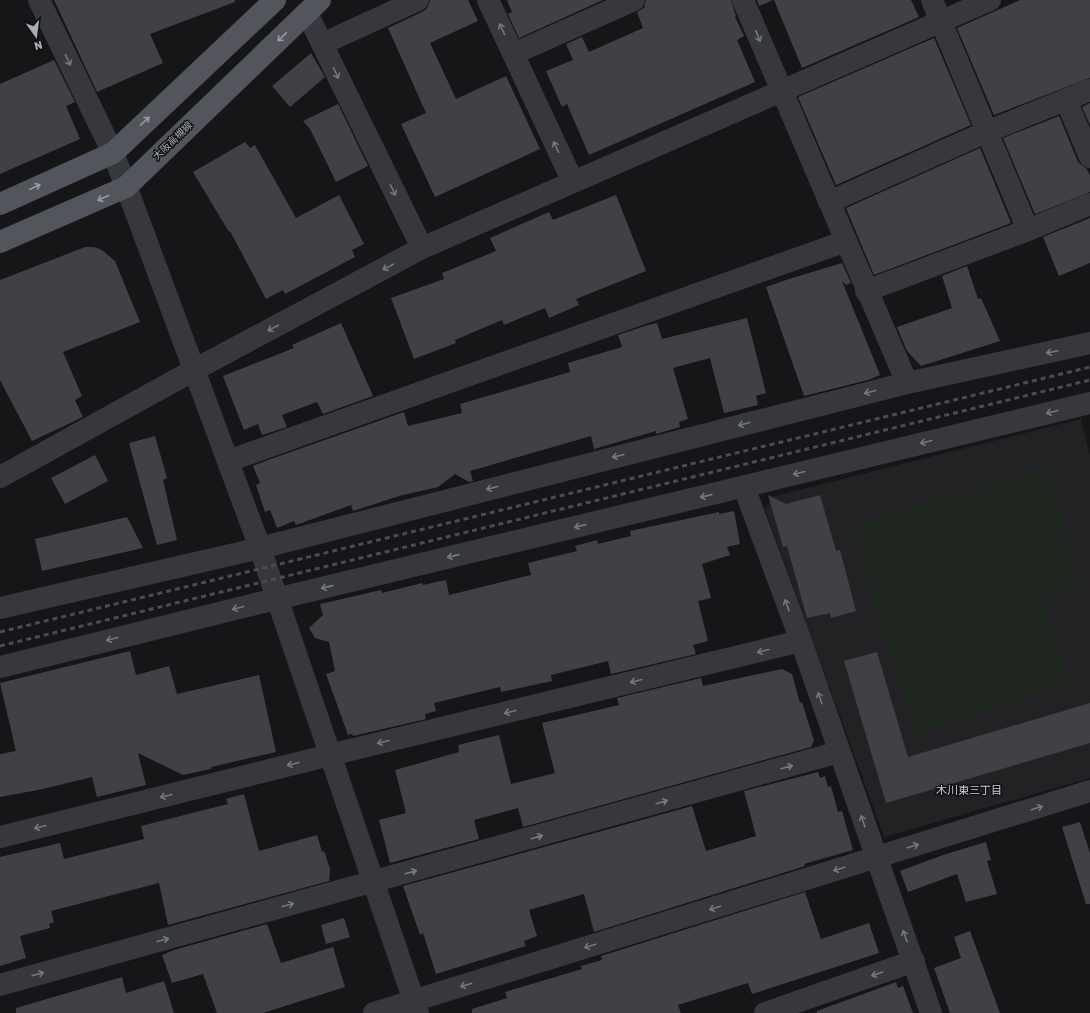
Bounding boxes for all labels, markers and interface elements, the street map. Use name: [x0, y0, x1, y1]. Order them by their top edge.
north arrow: [16, 16, 56, 56]
one-way arrow: [498, 23, 505, 35]
one-way arrow: [755, 30, 762, 42]
one-way arrow: [277, 32, 287, 42]
text: N: [33, 38, 44, 53]
one-way arrow: [65, 54, 72, 66]
one-way arrow: [333, 67, 340, 79]
one-way arrow: [140, 117, 151, 126]
street label: 大阪高槻線: [151, 119, 195, 163]
one-way arrow: [552, 141, 559, 153]
one-way arrow: [29, 183, 41, 190]
one-way arrow: [390, 184, 397, 196]
one-way arrow: [97, 194, 109, 202]
one-way arrow: [382, 263, 394, 271]
one-way arrow: [267, 325, 279, 332]
one-way arrow: [1046, 348, 1059, 356]
one-way arrow: [863, 389, 876, 396]
one-way arrow: [1046, 408, 1059, 416]
one-way arrow: [737, 421, 750, 428]
one-way arrow: [920, 439, 933, 447]
one-way arrow: [611, 453, 624, 460]
one-way arrow: [793, 470, 806, 478]
one-way arrow: [485, 485, 498, 492]
one-way arrow: [700, 492, 713, 500]
one-way arrow: [573, 523, 586, 530]
one-way arrow: [447, 553, 460, 561]
one-way arrow: [321, 583, 334, 591]
one-way arrow: [783, 599, 791, 611]
one-way arrow: [232, 605, 245, 612]
one-way arrow: [106, 636, 119, 644]
one-way arrow: [756, 647, 769, 655]
one-way arrow: [630, 678, 643, 685]
one-way arrow: [816, 693, 824, 705]
one-way arrow: [504, 708, 517, 716]
one-way arrow: [377, 739, 390, 746]
one-way arrow: [286, 761, 299, 768]
one-way arrow: [780, 763, 793, 770]
district label: 木川東三丁目: [936, 784, 1002, 797]
one-way arrow: [160, 792, 173, 800]
one-way arrow: [655, 798, 668, 805]
one-way arrow: [1031, 804, 1044, 811]
one-way arrow: [859, 816, 867, 828]
one-way arrow: [34, 824, 47, 831]
one-way arrow: [530, 833, 543, 840]
one-way arrow: [907, 842, 920, 849]
one-way arrow: [833, 866, 845, 874]
one-way arrow: [405, 868, 418, 875]
one-way arrow: [282, 901, 295, 909]
one-way arrow: [708, 905, 721, 912]
one-way arrow: [900, 931, 908, 943]
one-way arrow: [156, 936, 169, 943]
one-way arrow: [584, 943, 597, 950]
one-way arrow: [31, 970, 44, 977]
one-way arrow: [871, 971, 884, 978]
one-way arrow: [460, 981, 472, 989]

